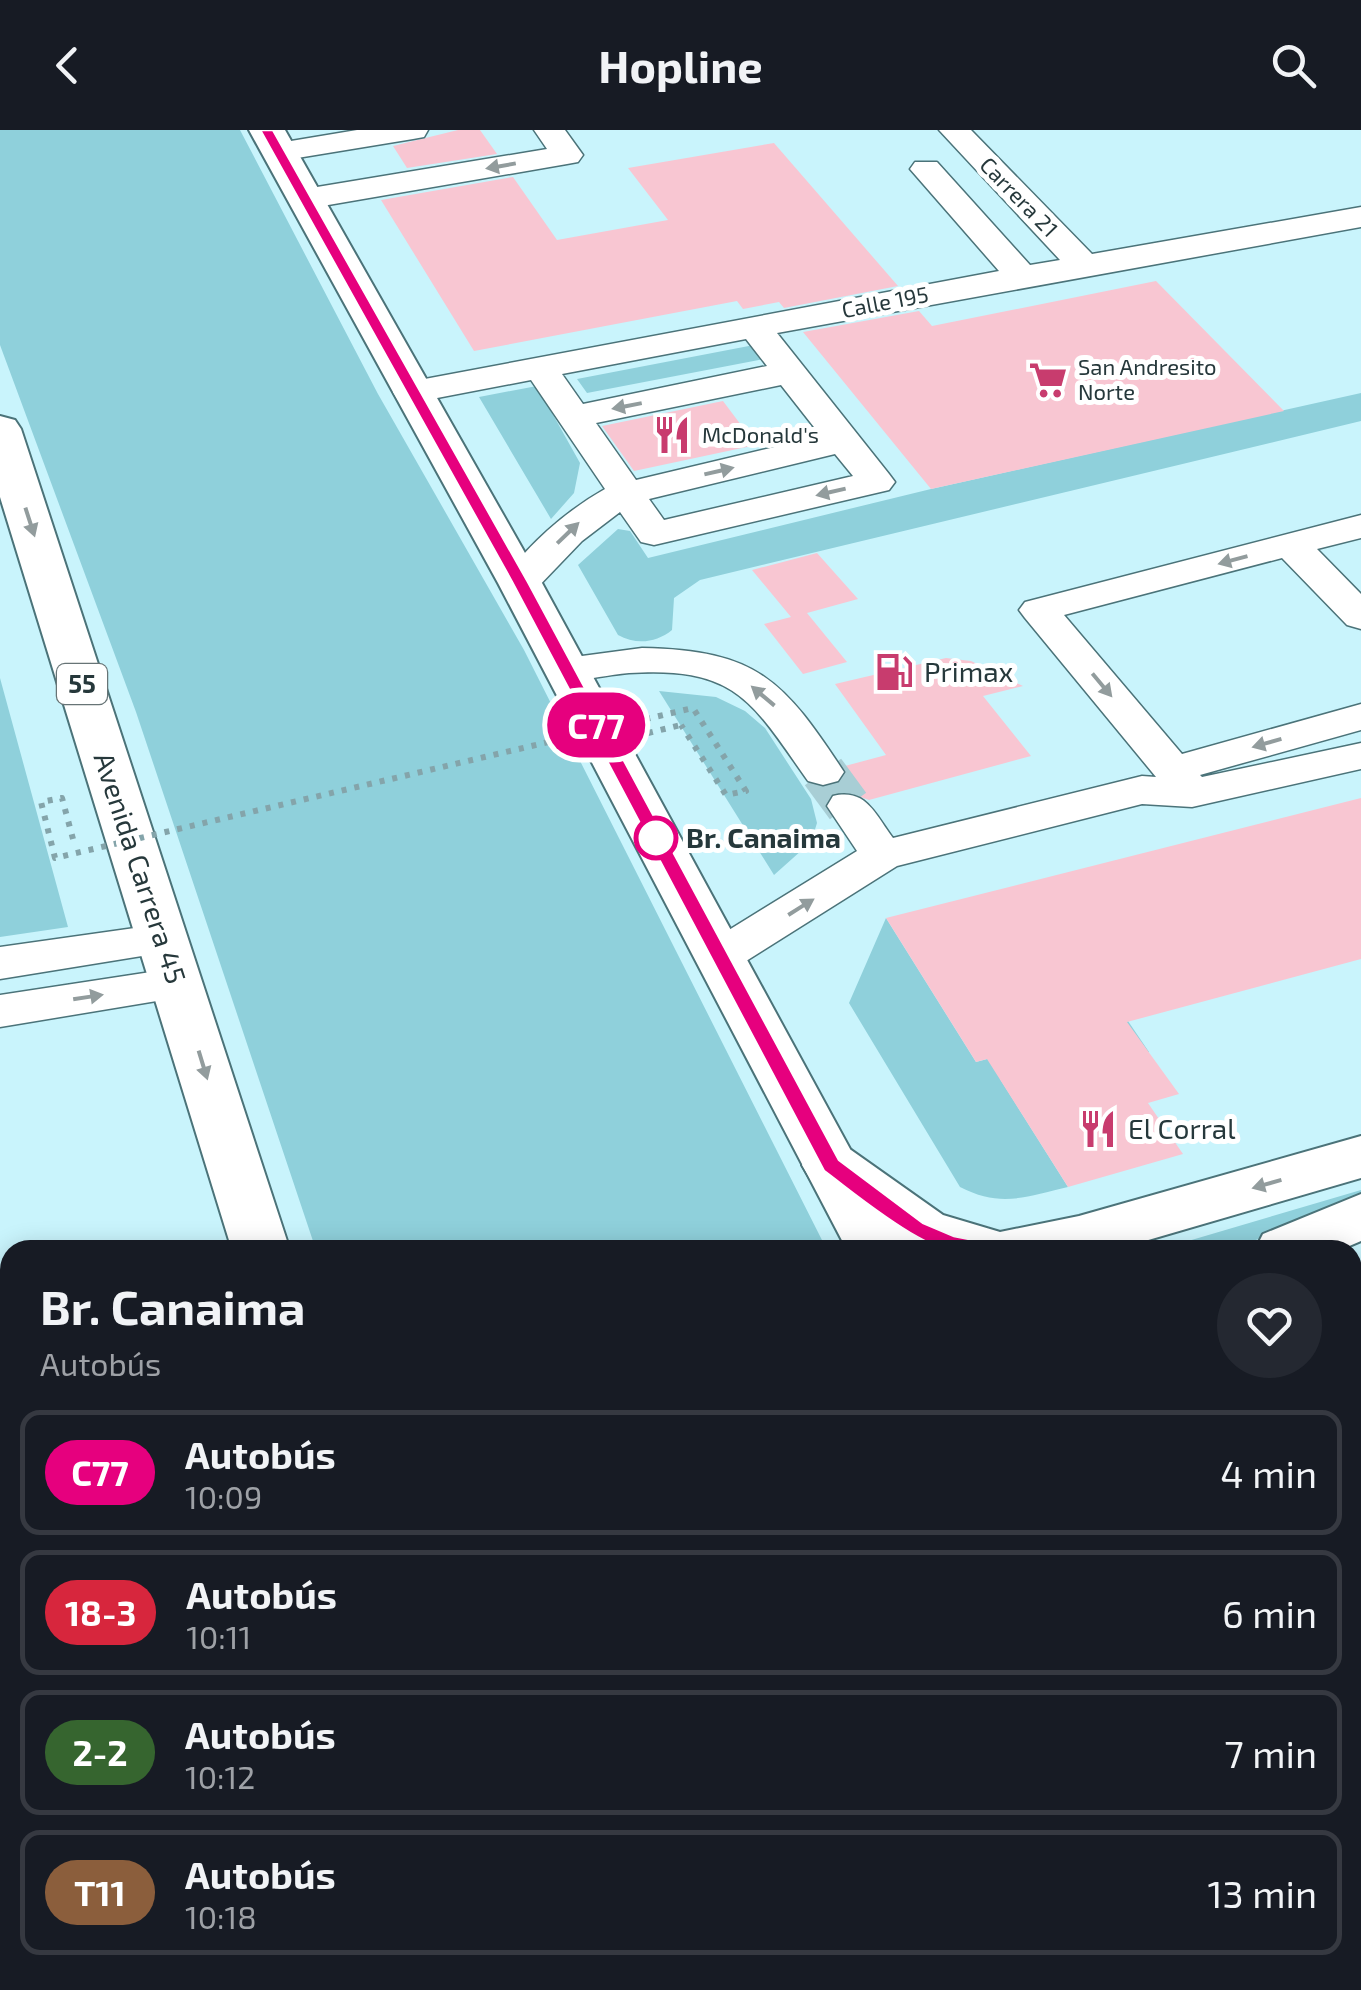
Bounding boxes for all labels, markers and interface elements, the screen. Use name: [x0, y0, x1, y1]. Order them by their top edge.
icon: back: [40, 38, 95, 93]
text: Hopline: [598, 38, 763, 92]
icon: search: [1266, 38, 1321, 93]
street label: Carrera 21: [975, 151, 1064, 242]
one-way arrow: [485, 159, 517, 174]
street label: Calle 195: [839, 280, 930, 322]
place label: San Andresito Norte: [1078, 353, 1217, 404]
supermarket icon: San Andresito Norte: [1027, 359, 1069, 401]
one-way arrow: [611, 398, 642, 414]
restaurant icon: McDonald's: [651, 414, 693, 456]
place label: McDonald's: [702, 421, 819, 447]
one-way arrow: [704, 463, 735, 478]
one-way arrow: [816, 485, 847, 501]
one-way arrow: [23, 508, 38, 538]
one-way arrow: [556, 521, 580, 544]
one-way arrow: [1217, 552, 1248, 568]
fuel station icon: Primax: [873, 651, 915, 693]
place label: Primax: [924, 654, 1014, 688]
road number: 55: [57, 664, 107, 704]
one-way arrow: [1090, 672, 1112, 697]
one-way arrow: [750, 685, 775, 707]
line badge: C77: [538, 692, 654, 758]
text: C77: [567, 704, 625, 746]
one-way arrow: [1251, 736, 1282, 751]
street label: Avenida Carrera 45: [88, 748, 194, 988]
marker: Br. Canaima: [635, 817, 677, 859]
place label: Br. Canaima: [686, 820, 841, 854]
one-way arrow: [787, 898, 815, 916]
one-way arrow: [73, 989, 105, 1005]
one-way arrow: [196, 1050, 211, 1080]
restaurant icon: El Corral: [1077, 1108, 1119, 1150]
place label: El Corral: [1128, 1111, 1236, 1145]
one-way arrow: [1251, 1177, 1282, 1192]
button: heart: [1217, 1273, 1322, 1378]
text: Br. Canaima: [40, 1277, 305, 1335]
text: Autobús: [40, 1344, 161, 1382]
text: Autobús: [185, 1431, 336, 1477]
text: 4 min: [1220, 1450, 1317, 1496]
text: C77: [71, 1451, 129, 1493]
text: 10:09: [185, 1477, 262, 1515]
text: Autobús: [186, 1571, 337, 1617]
text: 6 min: [1222, 1590, 1317, 1636]
text: 18-3: [65, 1591, 136, 1633]
text: 10:11: [186, 1617, 251, 1655]
text: Autobús: [185, 1711, 336, 1757]
text: 7 min: [1224, 1730, 1317, 1776]
text: 2-2: [72, 1731, 128, 1773]
text: 10:12: [185, 1757, 255, 1795]
text: Autobús: [185, 1851, 336, 1897]
text: 13 min: [1207, 1870, 1317, 1916]
text: T11: [74, 1871, 126, 1913]
text: 10:18: [185, 1897, 257, 1935]

